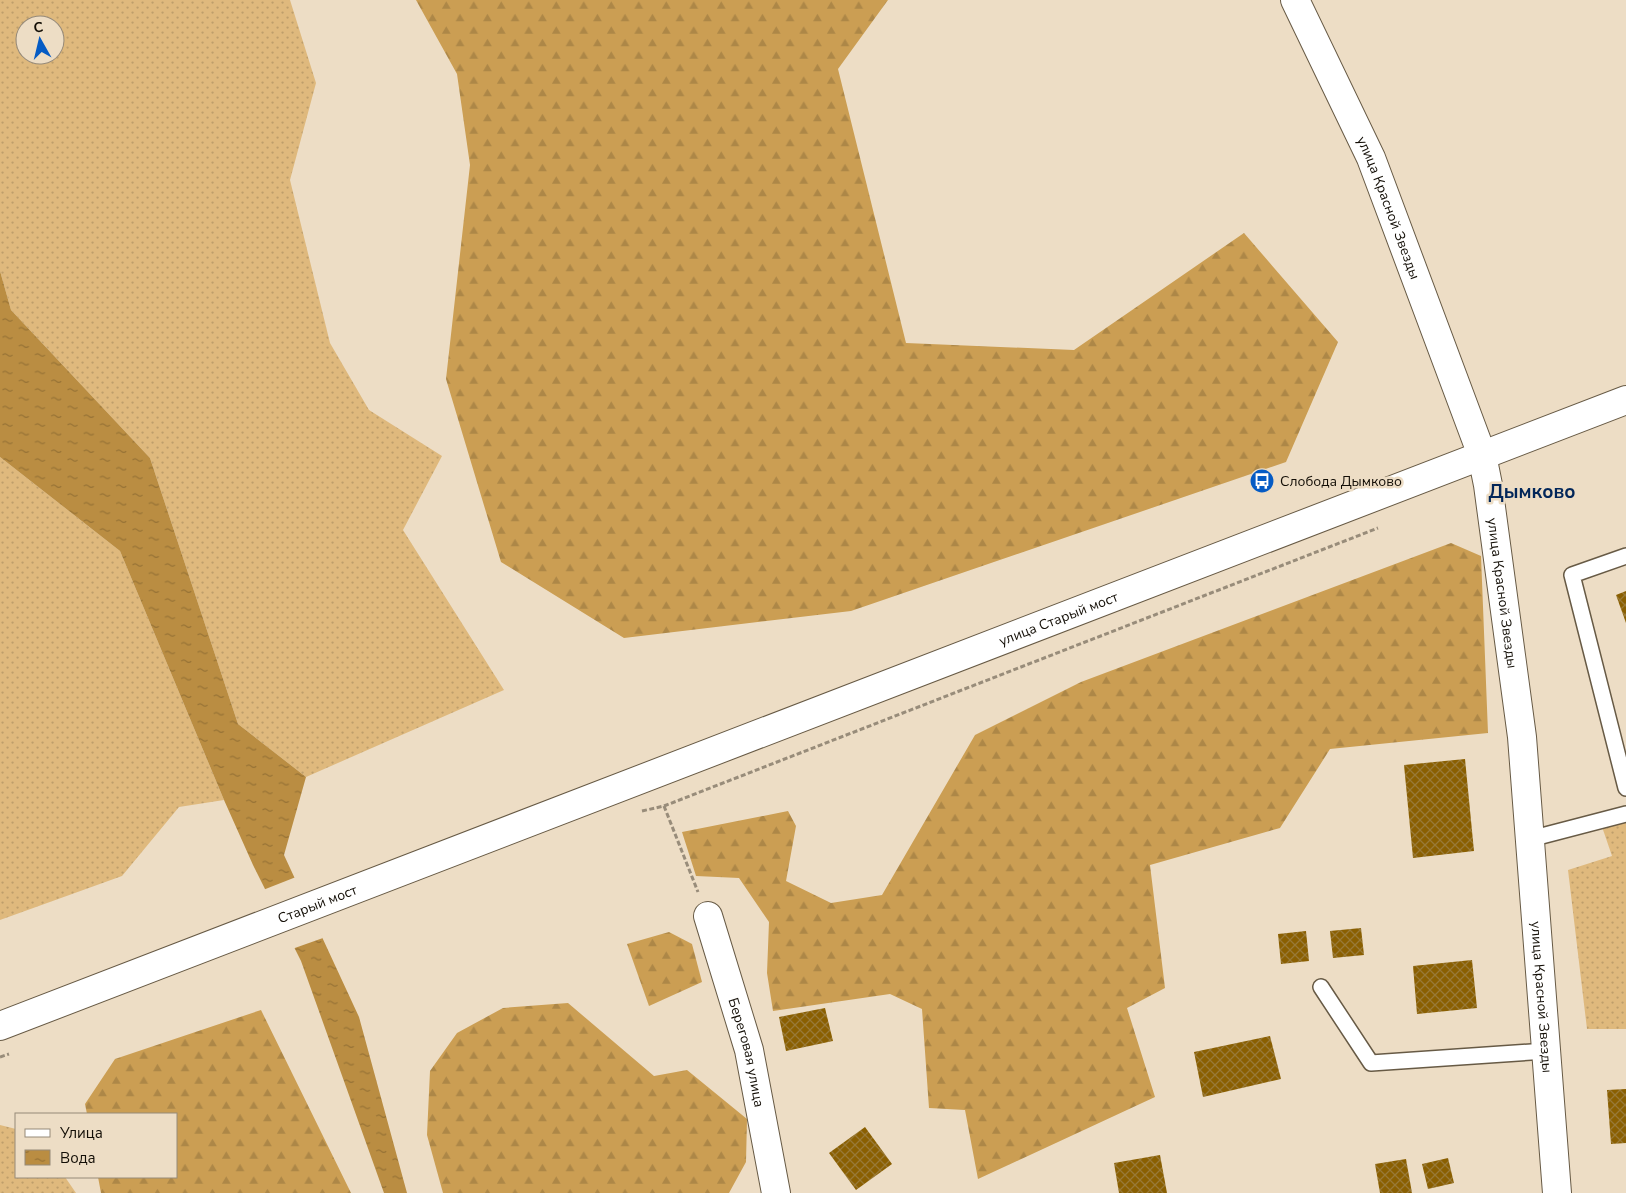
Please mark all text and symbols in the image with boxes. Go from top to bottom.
north arrow [15,15,65,65]
text: С [32,17,45,38]
street label: улица Красной Звезды [1352,133,1424,282]
bus stop icon: Слобода Дымково [1249,468,1275,494]
place label: Слобода Дымково [1280,472,1402,491]
district label: Дымково [1489,479,1575,505]
street label: улица Красной Звезды [1483,517,1522,670]
street label: улица Старый мост [996,587,1122,651]
street label: Старый мост [275,880,361,928]
street label: улица Красной Звезды [1526,921,1557,1073]
street label: Береговая улица [724,995,769,1109]
legend [15,1113,178,1178]
text: Улица [59,1123,103,1143]
text: Вода [60,1148,96,1168]

